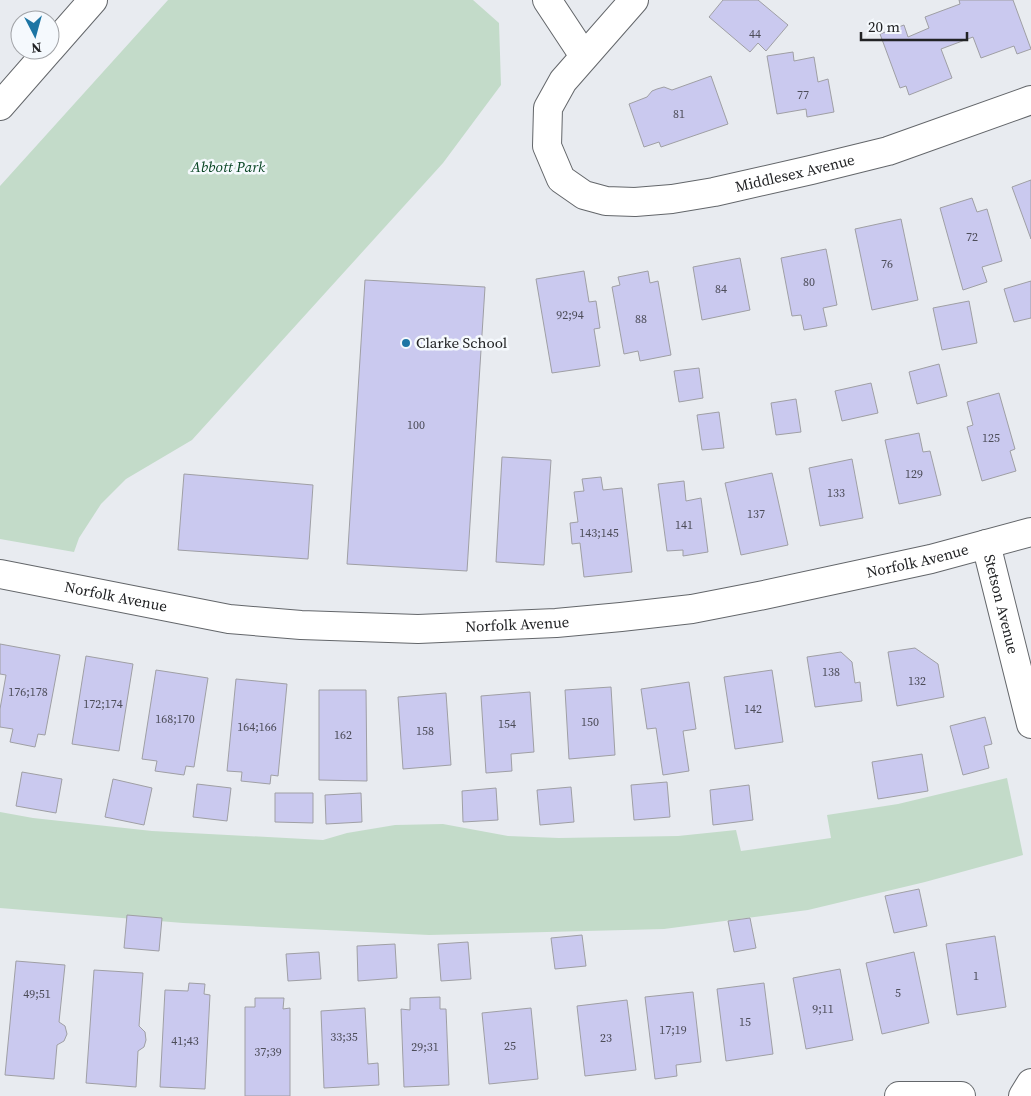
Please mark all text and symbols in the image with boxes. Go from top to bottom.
north arrow [10,10,60,60]
scale bar [861,10,967,42]
text: 20 m [868,16,900,37]
house number: 44 [749,26,761,42]
text: N [30,37,42,58]
house number: 77 [797,87,809,103]
house number: 81 [673,106,685,122]
street label: Middlesex Avenue [733,149,857,197]
park label: Abbott Park [190,156,266,177]
house number: 72 [966,229,978,245]
house number: 76 [881,256,893,272]
house number: 80 [803,274,815,290]
house number: 84 [715,281,727,297]
house number: 92;94 [556,307,584,323]
house number: 88 [635,311,647,327]
place label: Clarke School [416,332,508,353]
marker: Clarke School [400,337,412,349]
house number: 100 [407,417,425,433]
house number: 125 [982,430,1000,446]
house number: 129 [905,466,923,482]
house number: 133 [827,485,845,501]
house number: 137 [747,506,765,522]
house number: 141 [675,517,693,533]
house number: 143;145 [579,525,619,541]
street label: Norfolk Avenue [864,538,971,583]
street label: Stetson Avenue [979,552,1024,656]
street label: Norfolk Avenue [63,576,169,617]
street label: Norfolk Avenue [465,611,570,637]
house number: 138 [822,664,840,680]
house number: 132 [908,673,926,689]
house number: 176;178 [8,684,48,700]
house number: 172;174 [83,696,123,712]
house number: 142 [744,701,762,717]
house number: 168;170 [155,711,195,727]
house number: 150 [581,714,599,730]
house number: 154 [498,716,516,732]
house number: 164;166 [237,719,277,735]
house number: 158 [416,723,434,739]
house number: 162 [334,727,352,743]
house number: 1 [973,968,979,984]
house number: 5 [895,985,901,1001]
house number: 49;51 [23,986,51,1002]
house number: 9;11 [812,1001,834,1017]
house number: 15 [739,1014,751,1030]
house number: 17;19 [659,1022,687,1038]
house number: 33;35 [330,1029,358,1045]
house number: 23 [600,1030,612,1046]
house number: 41;43 [171,1033,199,1049]
house number: 25 [504,1038,516,1054]
house number: 29;31 [411,1039,439,1055]
house number: 37;39 [254,1044,282,1060]

